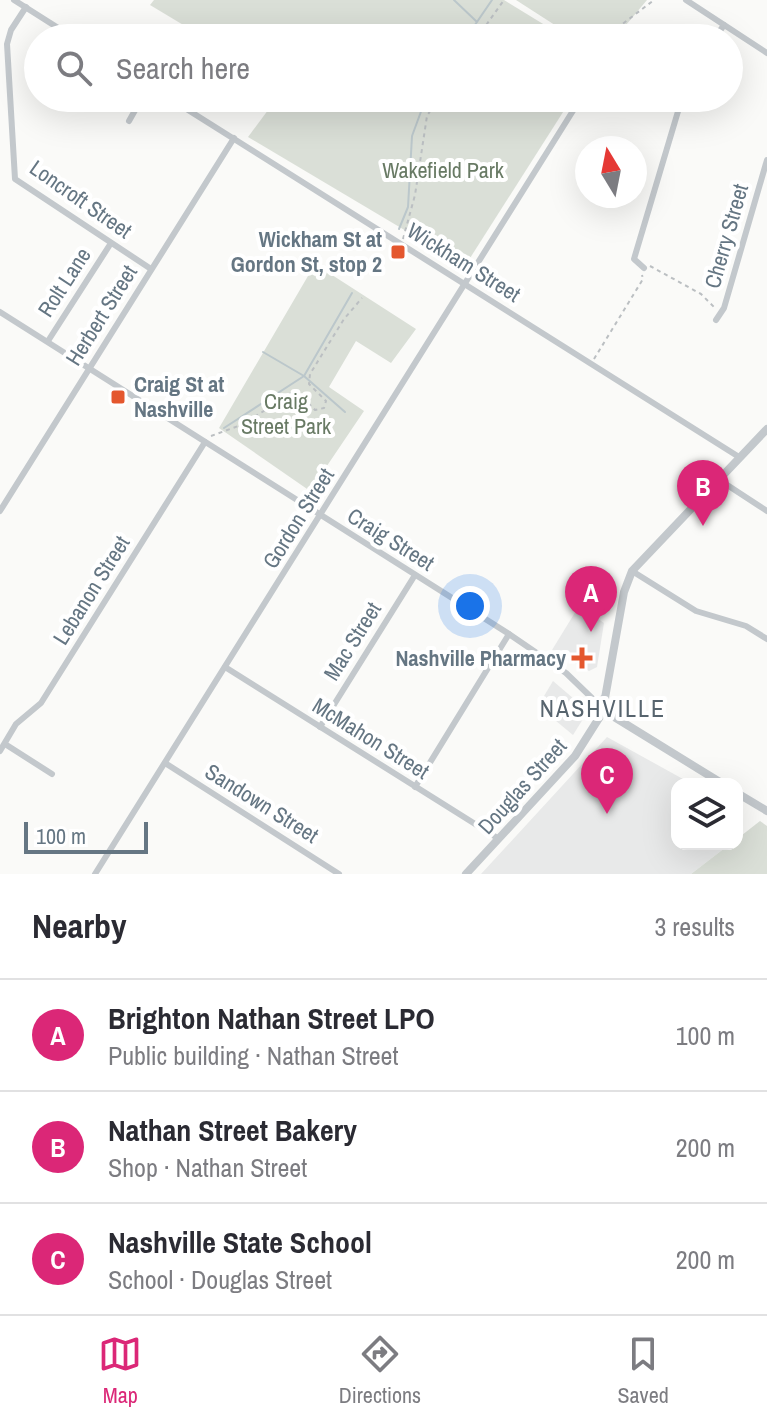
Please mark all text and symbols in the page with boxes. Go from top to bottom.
search box [24,24,743,112]
icon: search [52,46,96,90]
text: Search here [116,48,250,88]
north arrow [575,136,647,208]
street label: Loncroft Street [24,153,138,245]
park label: Wakefield Park [382,155,505,185]
street label: Cherry Street [697,180,755,292]
street label: Wickham Street [402,215,526,309]
place label: Wickham St at Gordon St, stop 2 [231,224,382,279]
street label: Rolt Lane [30,241,98,323]
marker: Wickham St at Gordon St, stop 2 [389,243,407,261]
street label: Herbert Street [58,259,144,371]
place label: Craig St at Nashville [134,369,224,424]
park label: Craig Street Park [241,386,332,441]
marker: Craig St at Nashville [109,388,127,406]
pin: B [677,460,729,526]
street label: Gordon Street [255,462,341,574]
street label: Craig Street [342,501,440,577]
street label: Lebanon Street [46,530,136,650]
pin: A [565,566,617,632]
your location [450,586,490,626]
street label: Mac Street [316,596,388,686]
place label: Nashville Pharmacy [396,643,566,673]
marker: Nashville Pharmacy [573,649,591,667]
street label: McMahon Street [307,690,435,786]
district label: NASHVILLE [540,692,666,724]
street label: Douglas Street [471,732,573,840]
pin: C [581,748,633,814]
street label: Sandown Street [200,756,324,850]
map controls [671,778,743,850]
button: layers [671,778,743,850]
scale bar [24,818,148,854]
text: 100 m [36,821,86,851]
text: Nearby [32,903,127,949]
text: 3 results [654,909,735,944]
text: Brighton Nathan Street LPO [108,998,435,1038]
text: A [50,1018,66,1053]
text: 100 m [676,1018,735,1053]
text: Public building · Nathan Street [108,1038,398,1073]
text: Nathan Street Bakery [108,1110,357,1150]
text: B [50,1130,66,1165]
text: 200 m [676,1130,735,1165]
text: Shop · Nathan Street [108,1150,307,1185]
text: Nashville State School [108,1222,372,1262]
text: C [50,1242,66,1277]
text: 200 m [676,1242,735,1277]
text: School · Douglas Street [108,1262,332,1297]
tab: Map [98,1332,142,1410]
tab: Directions [339,1332,421,1410]
tab: Saved [618,1332,669,1410]

